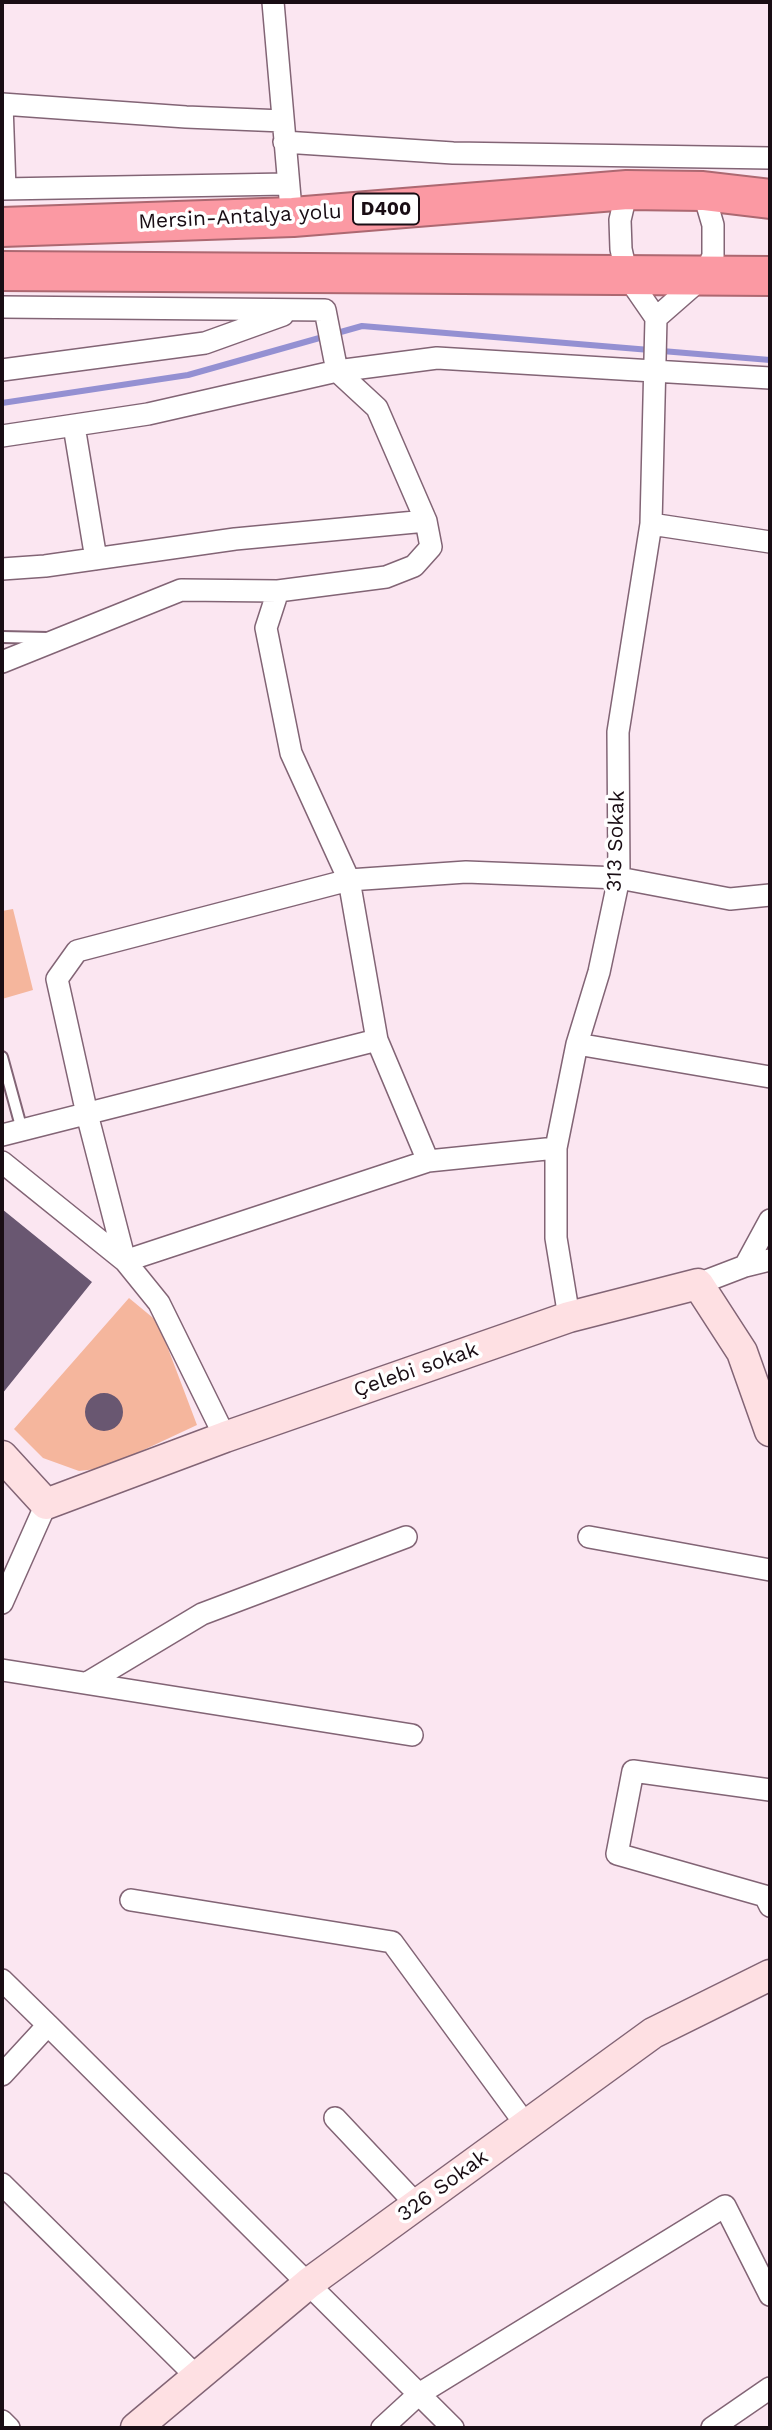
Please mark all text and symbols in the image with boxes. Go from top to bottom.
road number: D400 [353,194,419,224]
street label: Mersin-Antalya yolu [138,199,342,235]
street label: 313 Sokak [602,790,630,892]
street label: Çelebi sokak [350,1337,482,1403]
street label: 326 Sokak [393,2145,493,2227]

